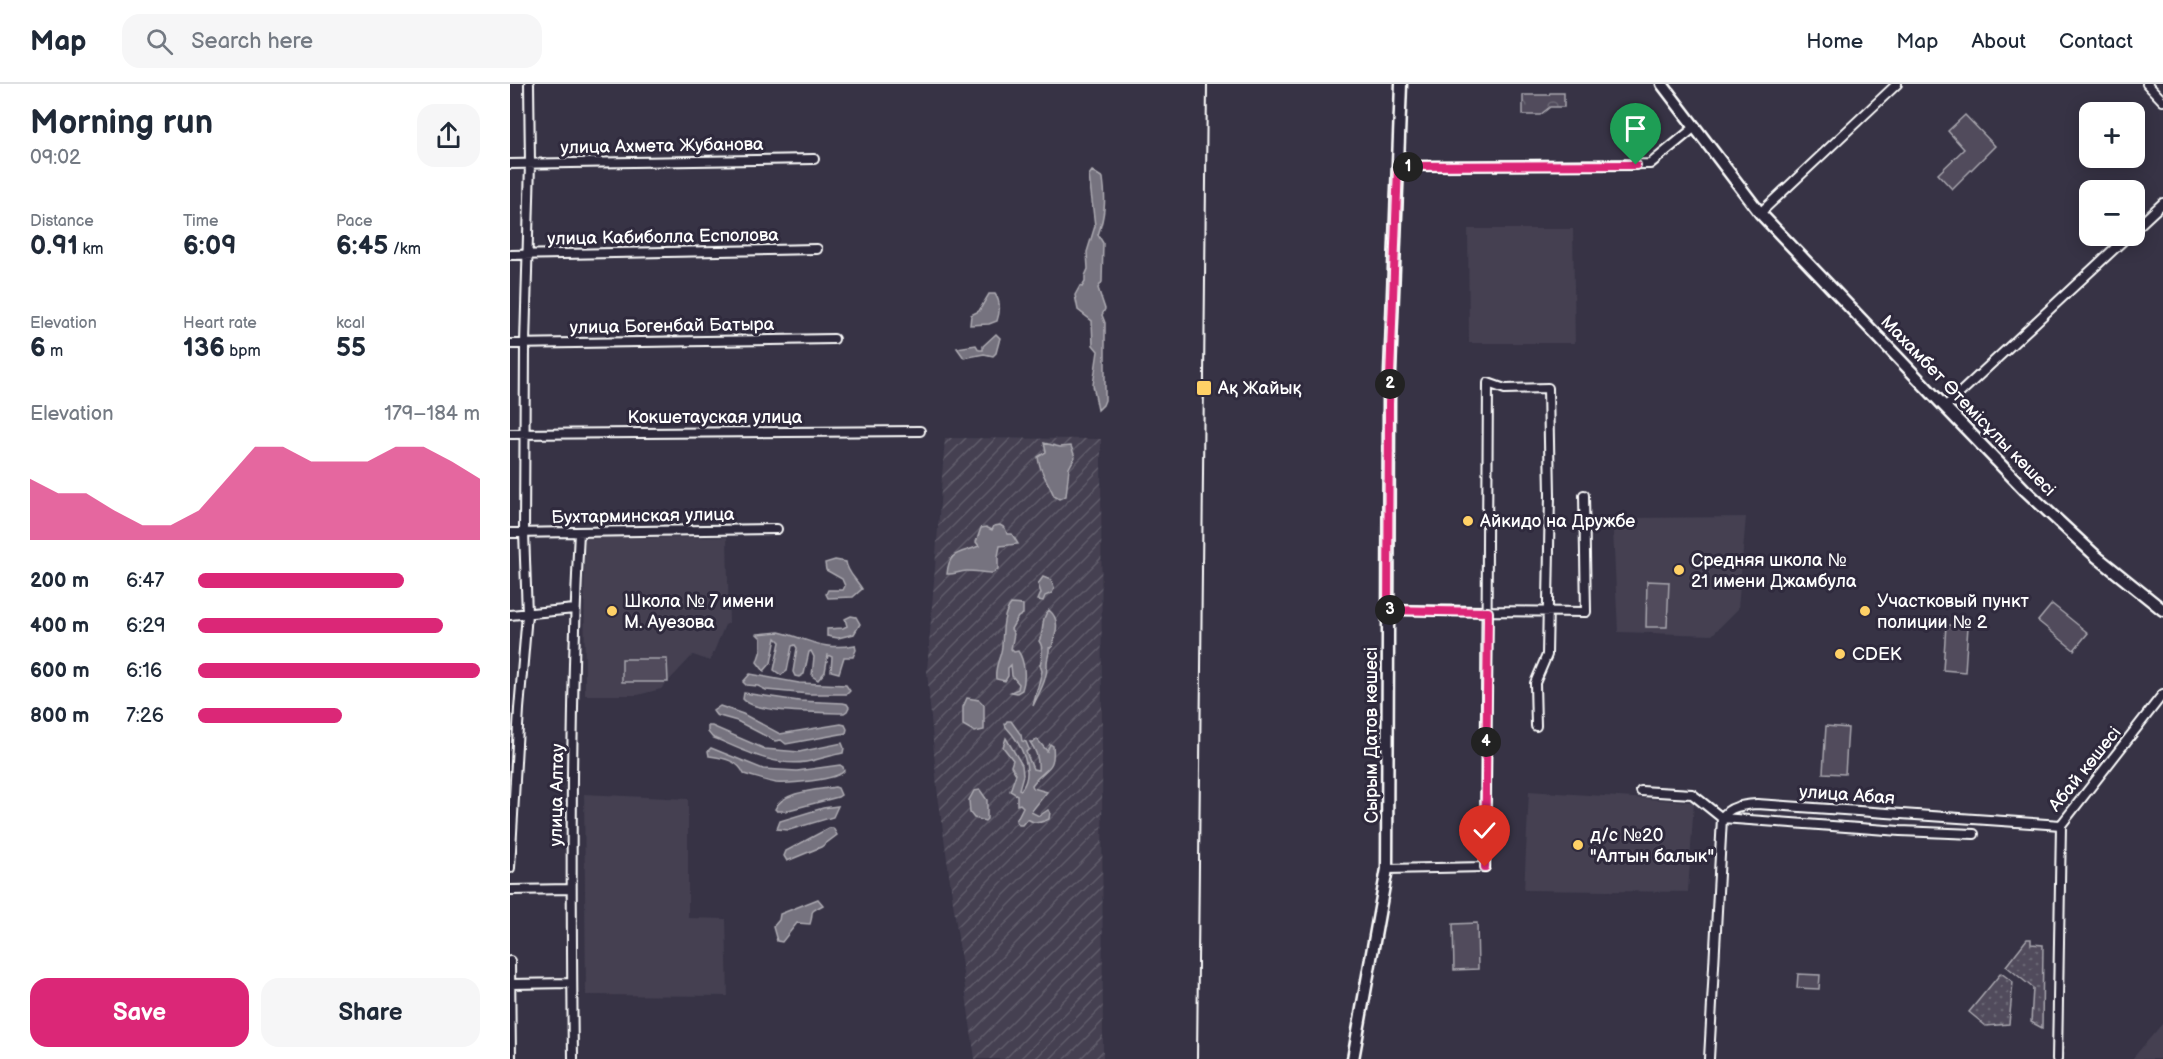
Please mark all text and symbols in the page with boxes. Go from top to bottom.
search box [122,14,542,68]
text: Map [30,25,86,58]
icon: search [143,25,176,58]
text: Search here [191,28,313,55]
text: Home [1806,29,1863,54]
text: Map [1896,29,1938,54]
text: About [1971,29,2026,54]
text: Contact [2059,29,2133,54]
map controls [2079,102,2145,246]
button: + [2079,102,2145,168]
text: Morning run [30,103,213,143]
pin [1610,103,1661,165]
button: share [417,104,480,167]
icon: arrive [1619,112,1652,145]
street label: улица Ахмета Жубанова [560,134,764,158]
text: 09:02 [30,146,81,170]
pin: 1 [1393,152,1423,182]
text: 1 [1405,157,1411,176]
button: − [2079,180,2145,246]
text: Distance [30,212,94,231]
text: Time [183,212,218,231]
text: Pace [336,212,372,231]
street label: улица Кабиболла Есполова [547,224,779,250]
text: 0.91 [30,231,78,262]
text: 6:09 [183,231,236,262]
text: 6:45 [336,231,388,262]
text: km [78,240,104,259]
text: /km [388,240,421,259]
street label: Махамбет Өтемісұлы көшесі [1876,311,2060,501]
text: Elevation [30,314,97,333]
text: Heart rate [183,314,257,333]
text: kcal [336,314,365,333]
street label: улица Богенбай Батыра [570,314,775,338]
text: 6 [30,333,46,364]
text: 136 [183,333,225,364]
text: 55 [336,333,366,364]
text: m [46,342,63,361]
text: bpm [225,342,261,361]
pin: 2 [1375,369,1405,399]
text: 2 [1385,374,1395,393]
place label: Ақ Жайық [1217,378,1301,399]
marker: Ақ Жайық [1195,379,1213,397]
text: Elevation [30,402,113,426]
text: 179–184 m [384,402,480,426]
street label: Кокшетауская улица [628,407,803,428]
street label: Бухтарминская улица [551,504,735,528]
place label: Айкидо на Дружбе [1479,511,1635,532]
marker: Айкидо на Дружбе [1461,514,1475,528]
place label: Средняя школа № 21 имени Джамбула [1691,550,1857,592]
marker: Средняя школа № 21 имени Джамбула [1672,563,1686,577]
text: 200 m [30,569,89,593]
text: 6:47 [126,569,164,593]
place label: Школа № 7 имени М. Ауезова [624,591,774,633]
place label: Участковый пункт полиции № 2 [1877,591,2030,633]
pin: 3 [1375,595,1405,625]
text: 3 [1385,600,1395,619]
marker: Школа № 7 имени М. Ауезова [605,604,619,618]
marker: Участковый пункт полиции № 2 [1858,604,1872,618]
text: 400 m [30,614,89,638]
text: 6:29 [126,614,166,638]
place label: CDEK [1852,644,1902,665]
street label: Сырым Датов көшесі [1361,647,1382,823]
marker: CDEK [1833,647,1847,661]
text: 600 m [30,659,90,683]
text: 6:16 [126,659,162,683]
text: 800 m [30,704,89,728]
text: 7:26 [126,704,164,728]
street label: Абай көшесі [2044,722,2126,816]
pin: 4 [1471,727,1501,757]
text: 4 [1481,732,1491,751]
street label: улица Алтау [546,743,568,847]
street label: улица Абая [1798,781,1896,809]
pin [1459,805,1510,867]
icon: check [1468,814,1501,847]
place label: д/с №20 "Алтын балык" [1590,825,1714,867]
marker: д/с №20 "Алтын балык" [1571,838,1585,852]
button: Save [30,978,249,1047]
button: Share [261,978,480,1047]

